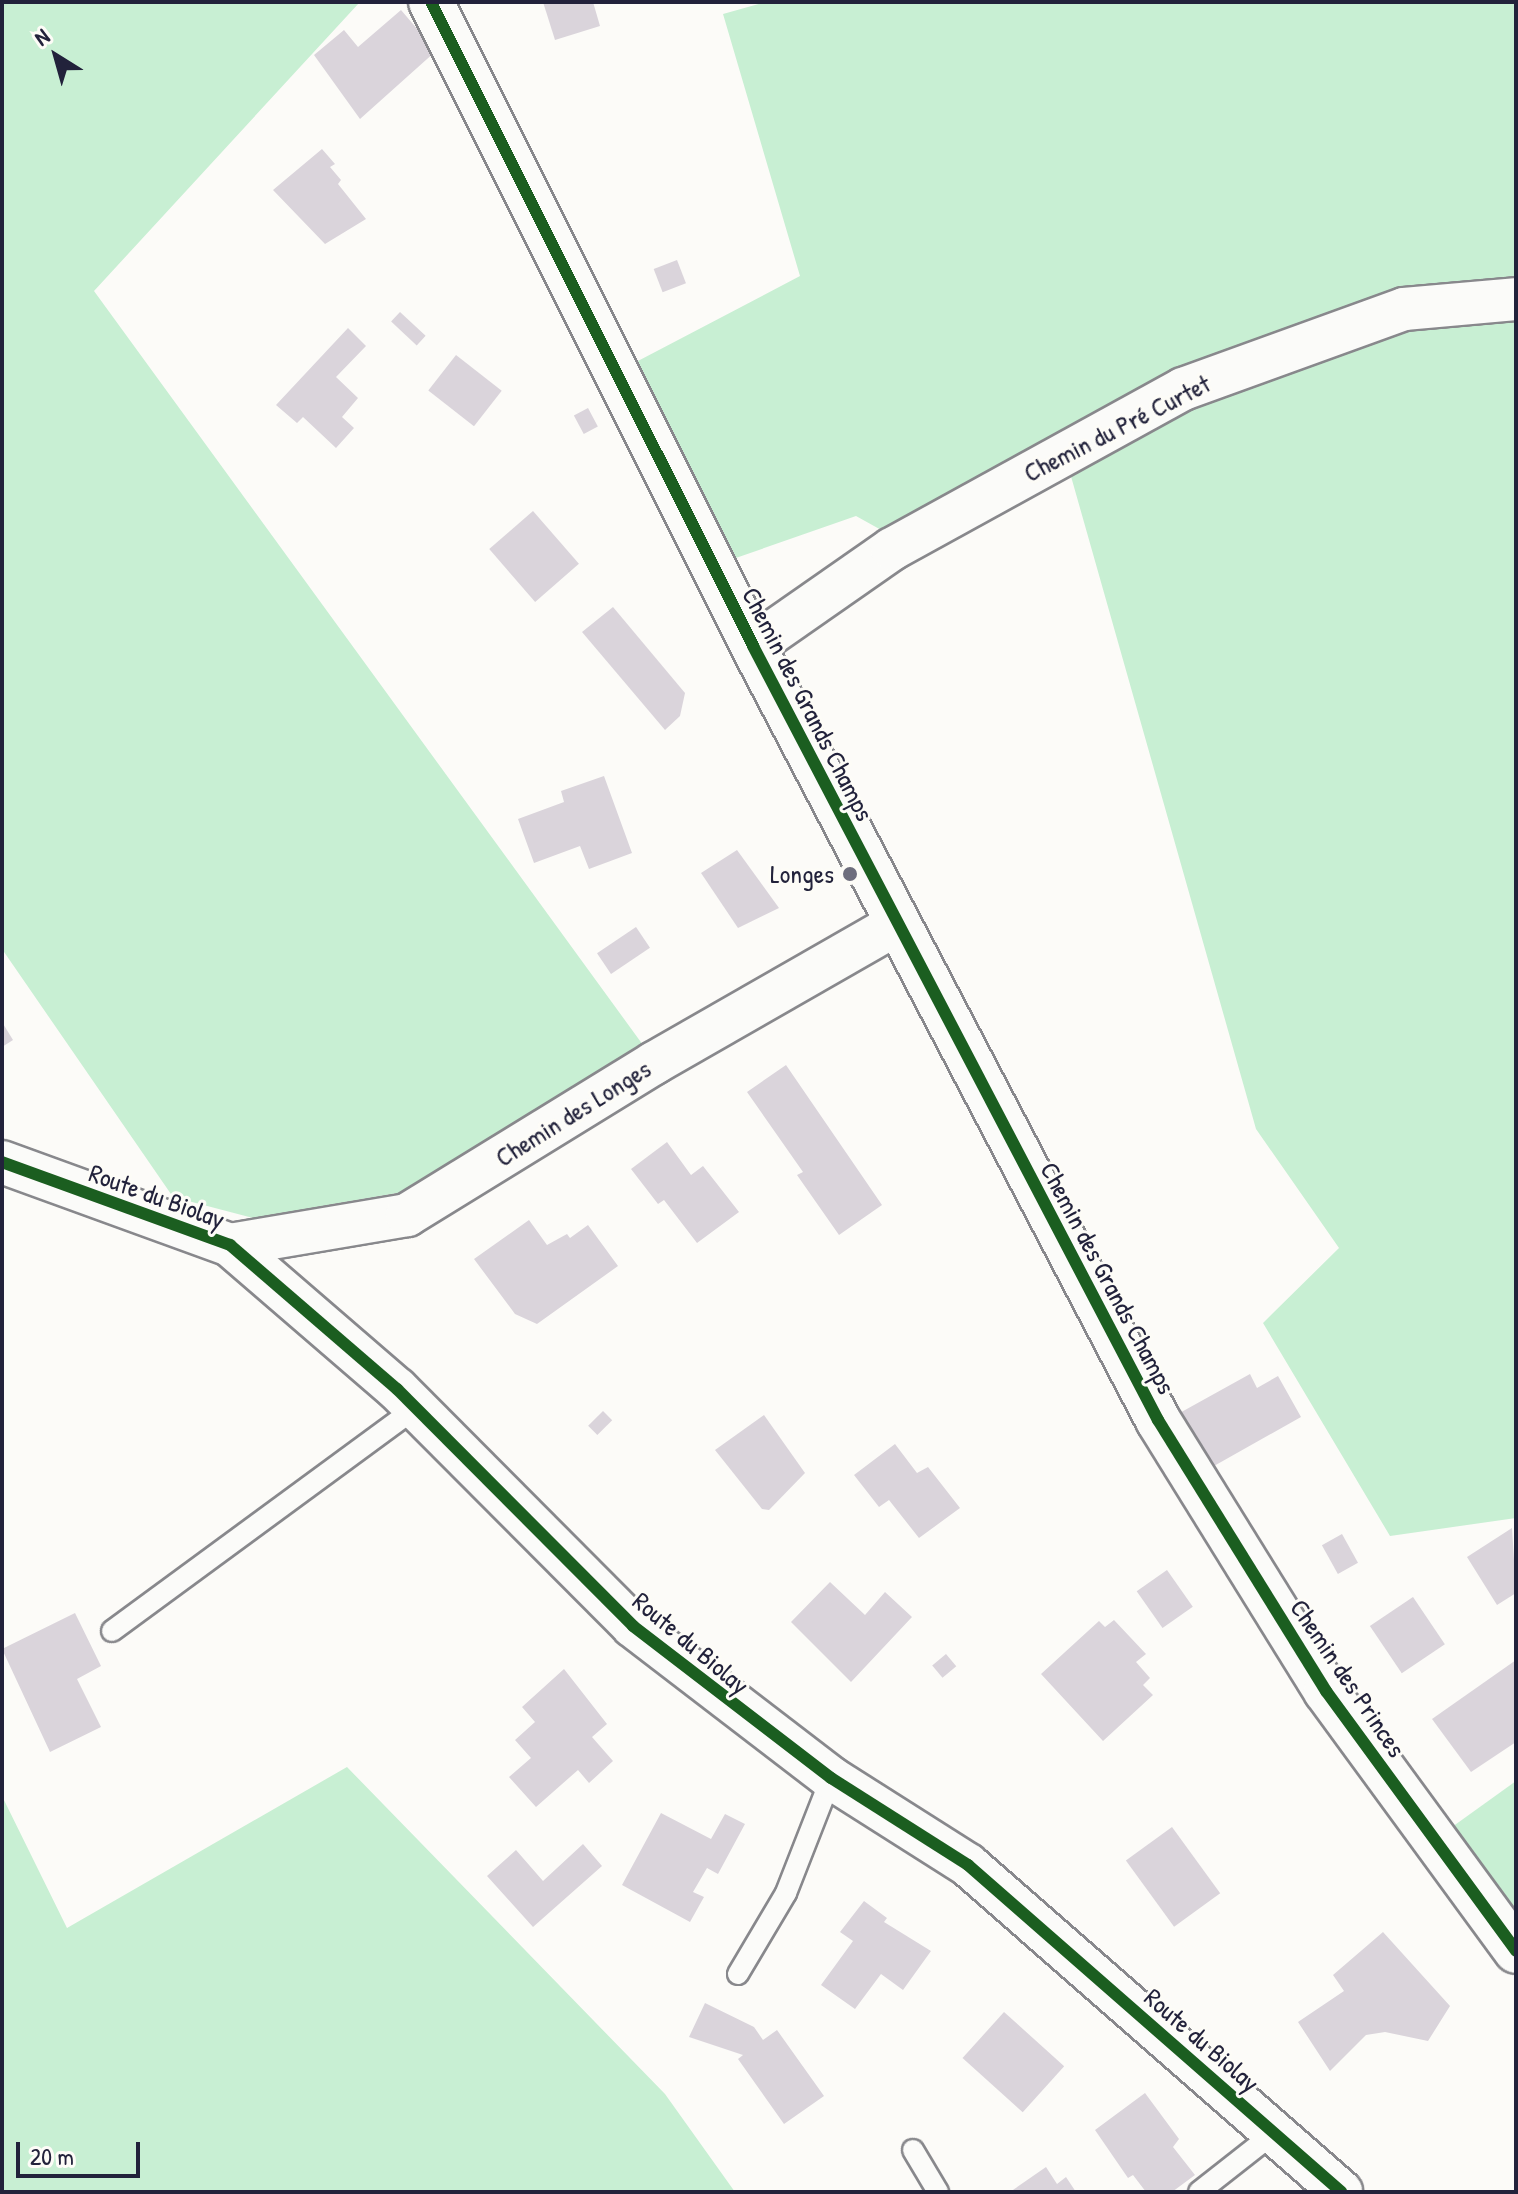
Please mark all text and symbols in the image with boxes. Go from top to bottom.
north arrow [16,16,96,96]
text: N [28,21,55,52]
street label: Chemin du Pré Curtet [1019,368,1215,488]
street label: Chemin des Grands Champs [736,582,880,826]
place label: Longes [770,858,834,890]
marker: Longes [841,865,859,883]
street label: Chemin des Longes [490,1053,656,1173]
street label: Route du Biolay [85,1157,229,1235]
street label: Chemin des Grands Champs [1034,1157,1182,1399]
street label: Route du Biolay [627,1585,755,1701]
street label: Chemin des Princes [1284,1593,1412,1763]
street label: Route du Biolay [1138,1982,1266,2098]
scale bar [20,2126,144,2176]
text: 20 m [30,2140,74,2172]

